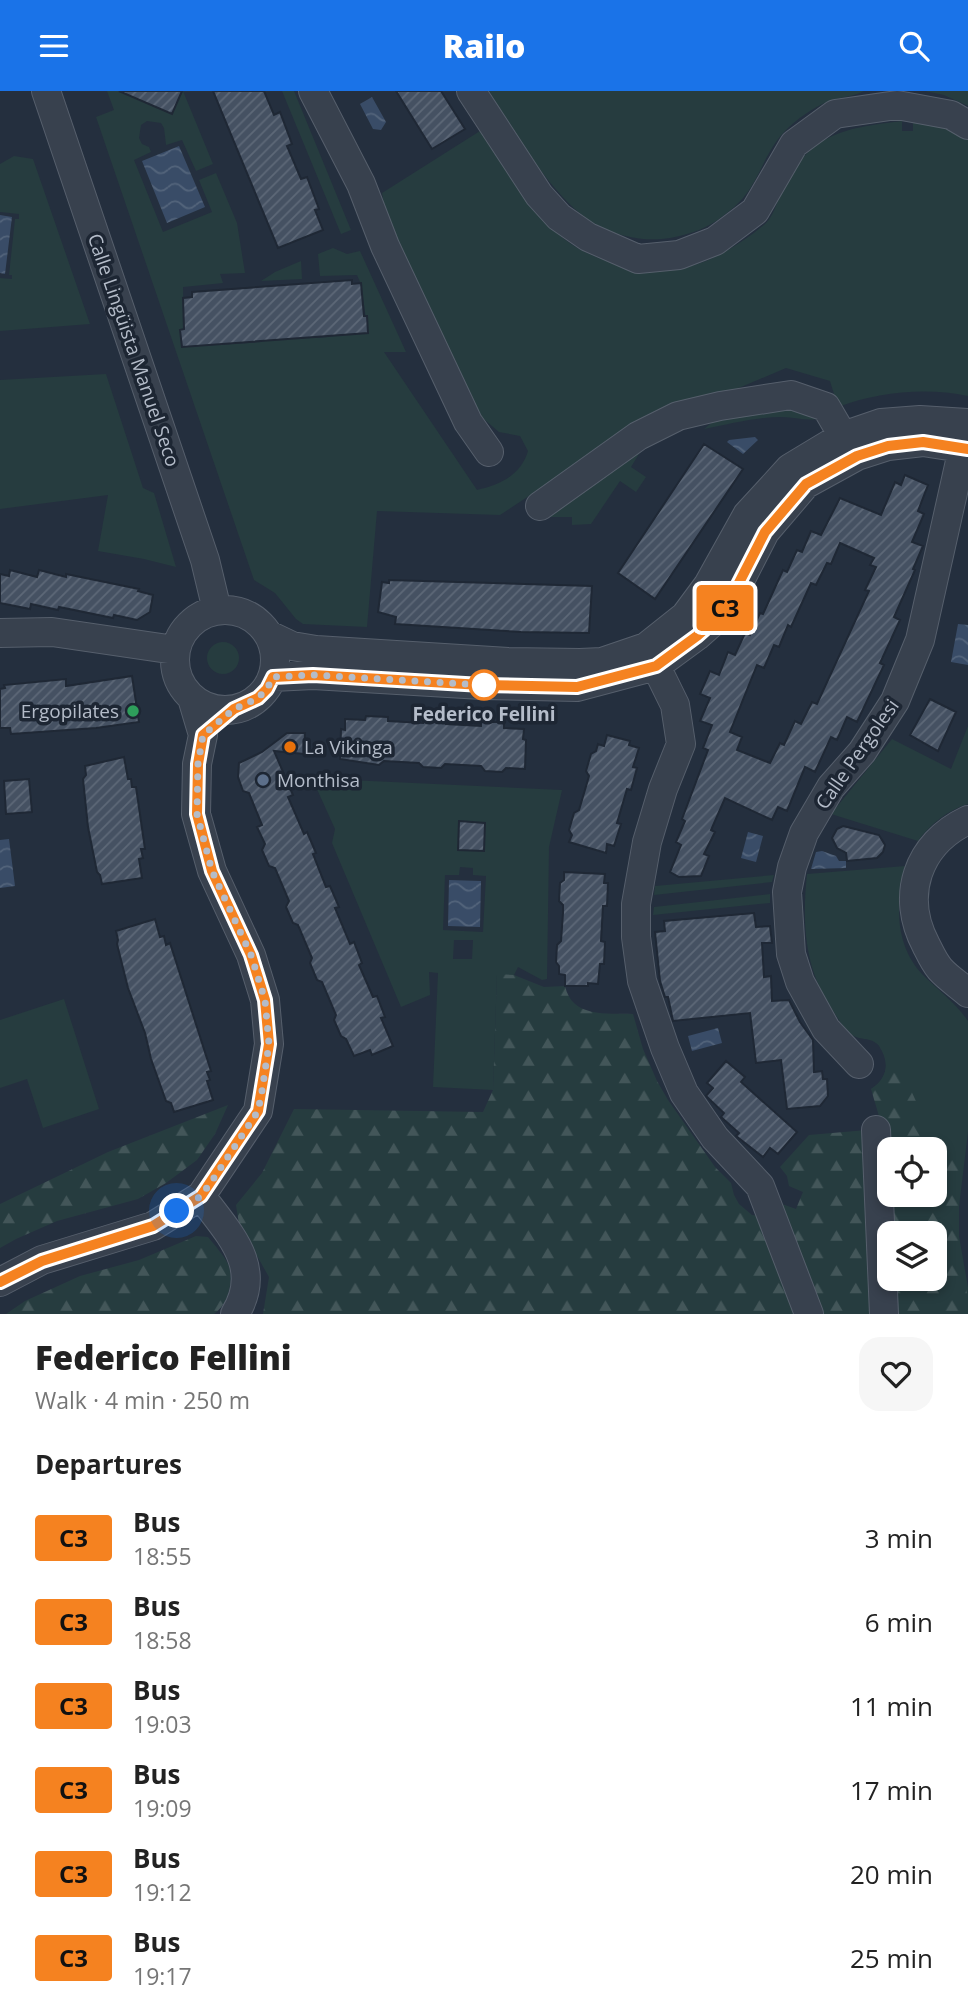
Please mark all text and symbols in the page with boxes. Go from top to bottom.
text: Railo [443,24,525,67]
icon: menu [35,27,73,65]
icon: search [895,27,933,65]
street label: Calle Lingüista Manuel Seco [82,230,186,470]
line badge: C3 [694,585,756,631]
text: C3 [710,591,740,624]
marker: Federico Fellini [469,670,499,700]
street label: Calle Pergolesi [809,694,905,814]
place label: Ergopilates [21,698,119,724]
place label: Federico Fellini [412,701,556,727]
marker: Ergopilates [125,703,141,719]
place label: La Vikinga [304,734,393,760]
marker: La Vikinga [282,739,298,755]
place label: Monthisa [277,767,360,793]
marker: Monthisa [255,772,271,788]
map controls [877,1137,947,1291]
button: locate [877,1137,947,1207]
your location [159,1193,194,1228]
button: layers [877,1221,947,1291]
text: Federico Fellini [35,1335,292,1380]
button: heart [859,1337,933,1411]
text: Walk · 4 min · 250 m [35,1384,250,1416]
text: Departures [35,1446,182,1482]
text: Bus [133,1504,180,1540]
text: 3 min [865,1520,933,1556]
text: C3 [59,1521,88,1554]
text: 18:55 [133,1540,192,1572]
text: Bus [133,1588,180,1624]
text: 6 min [865,1604,933,1640]
text: C3 [59,1605,88,1638]
text: 18:58 [133,1624,192,1656]
text: Bus [133,1672,180,1708]
text: 11 min [850,1688,933,1724]
text: C3 [59,1689,88,1722]
text: 19:03 [133,1708,192,1740]
text: Bus [133,1756,180,1792]
text: 17 min [850,1772,933,1808]
text: C3 [59,1773,88,1806]
text: 19:09 [133,1792,192,1824]
text: Bus [133,1840,180,1876]
text: 20 min [850,1856,933,1892]
text: C3 [59,1857,88,1890]
text: 19:12 [133,1876,192,1908]
text: Bus [133,1924,180,1960]
text: 25 min [850,1940,933,1976]
text: C3 [59,1941,88,1974]
text: 19:17 [133,1960,192,1992]

